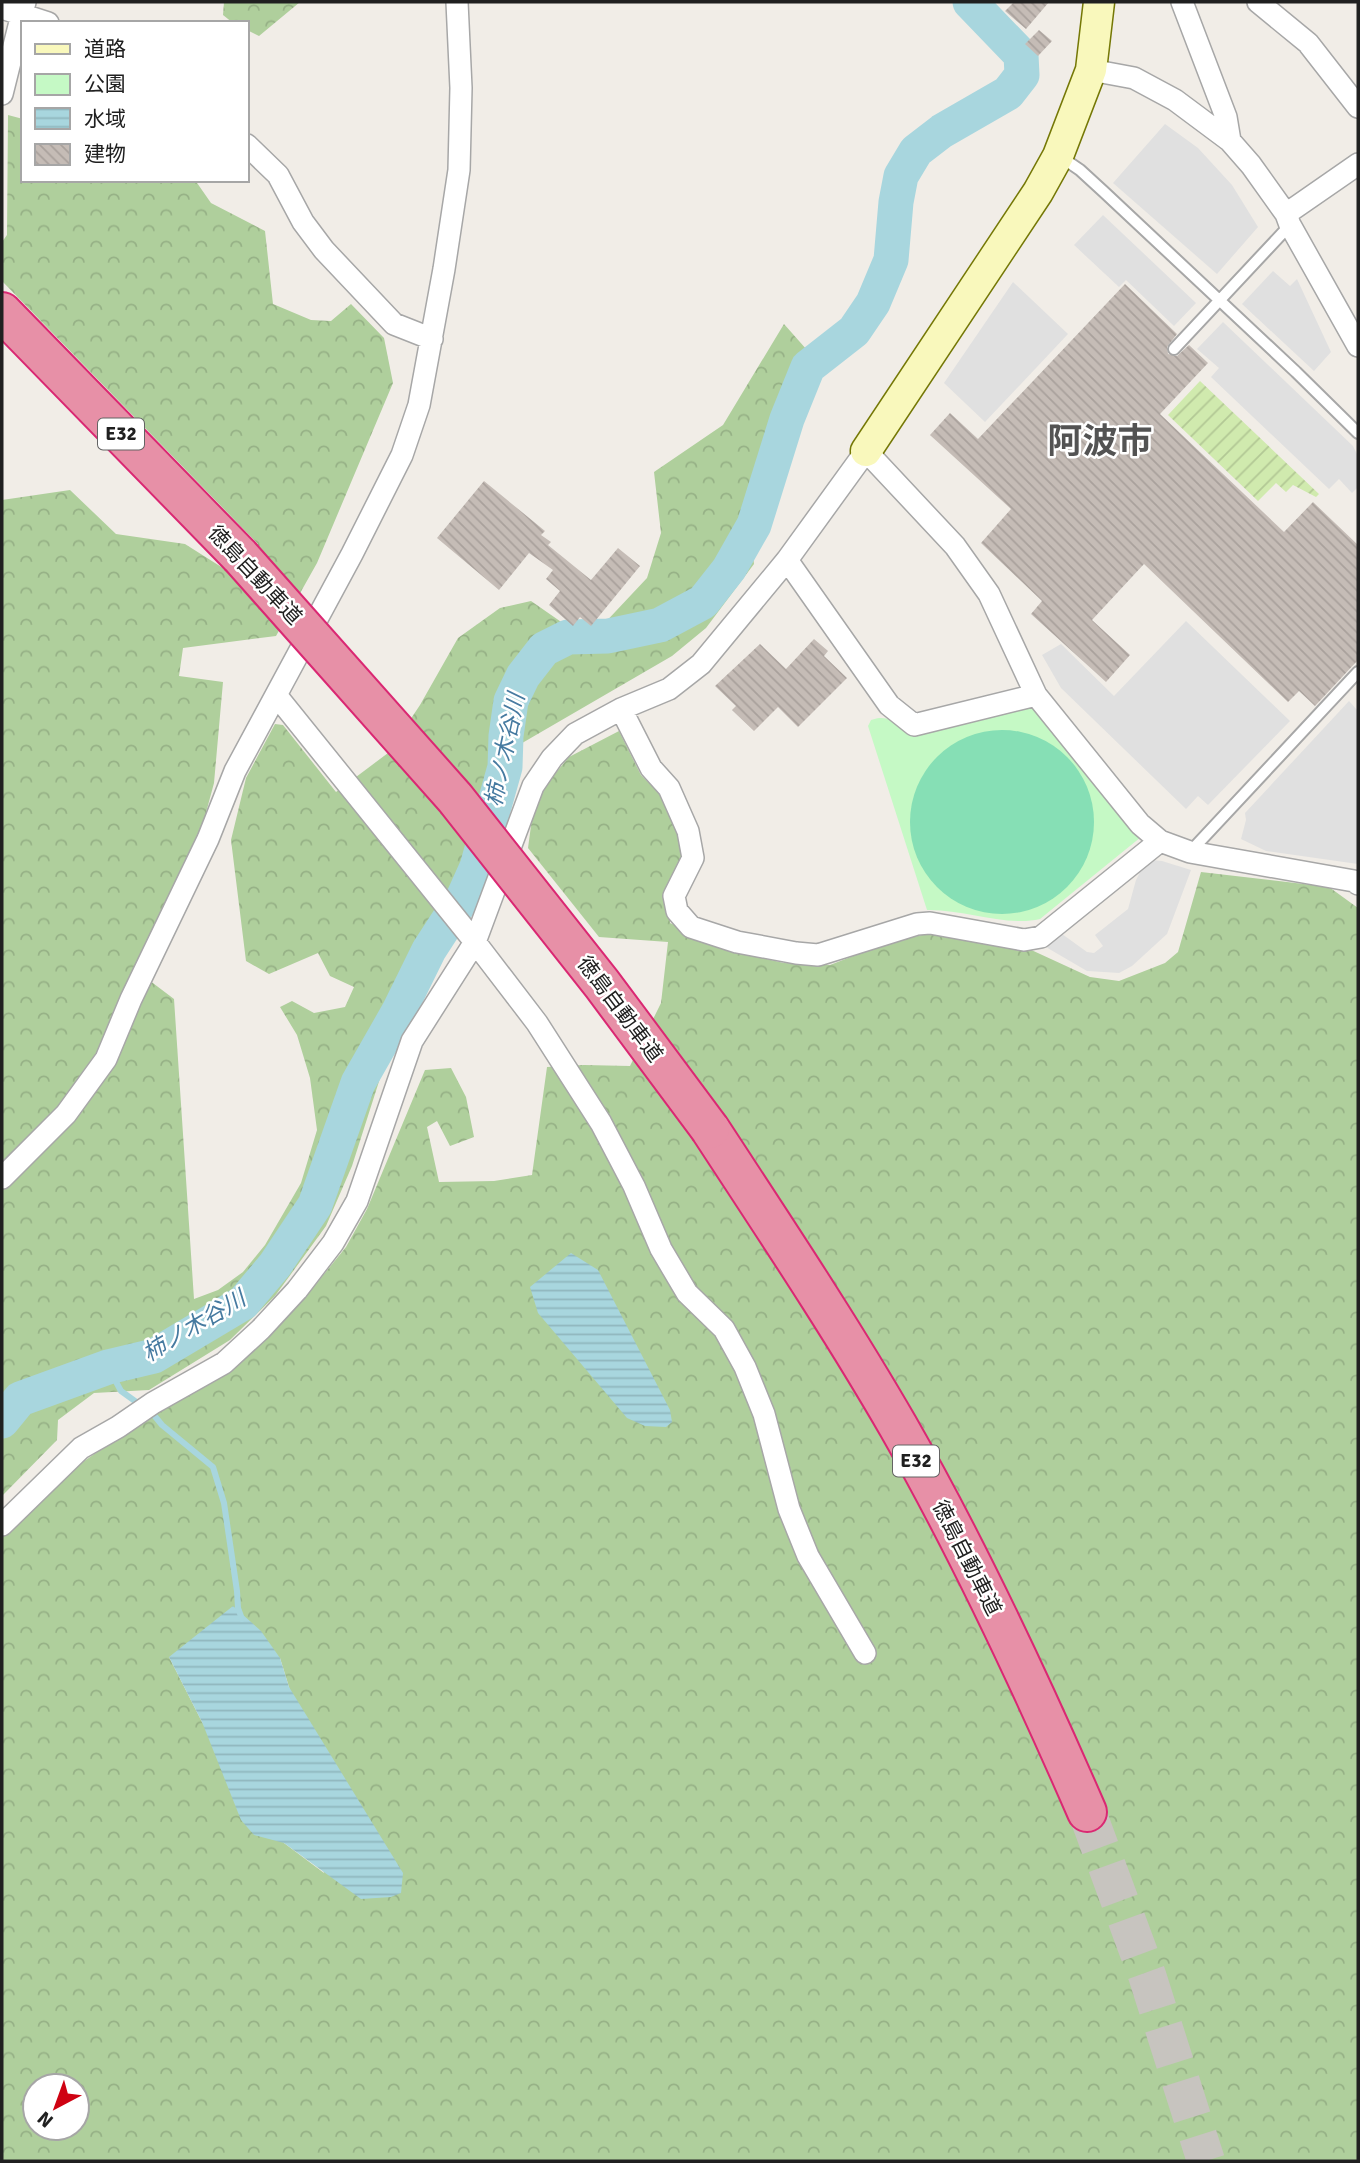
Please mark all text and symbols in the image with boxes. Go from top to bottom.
legend [21,21,248,182]
text: 道路 [84,36,126,62]
text: 公園 [84,71,126,97]
text: 水域 [84,106,126,132]
text: 建物 [84,141,126,167]
road number: E32 [98,418,144,449]
district label: 阿波市 [1047,420,1153,463]
street label: 徳島自動車道 [203,520,307,630]
water label: 柿ノ木谷川 [479,688,532,809]
street label: 徳島自動車道 [572,951,668,1067]
water label: 柿ノ木谷川 [137,1282,253,1368]
road number: E32 [893,1446,939,1476]
street label: 徳島自動車道 [927,1496,1007,1620]
north arrow [21,2072,91,2142]
text: N [33,2106,58,2132]

